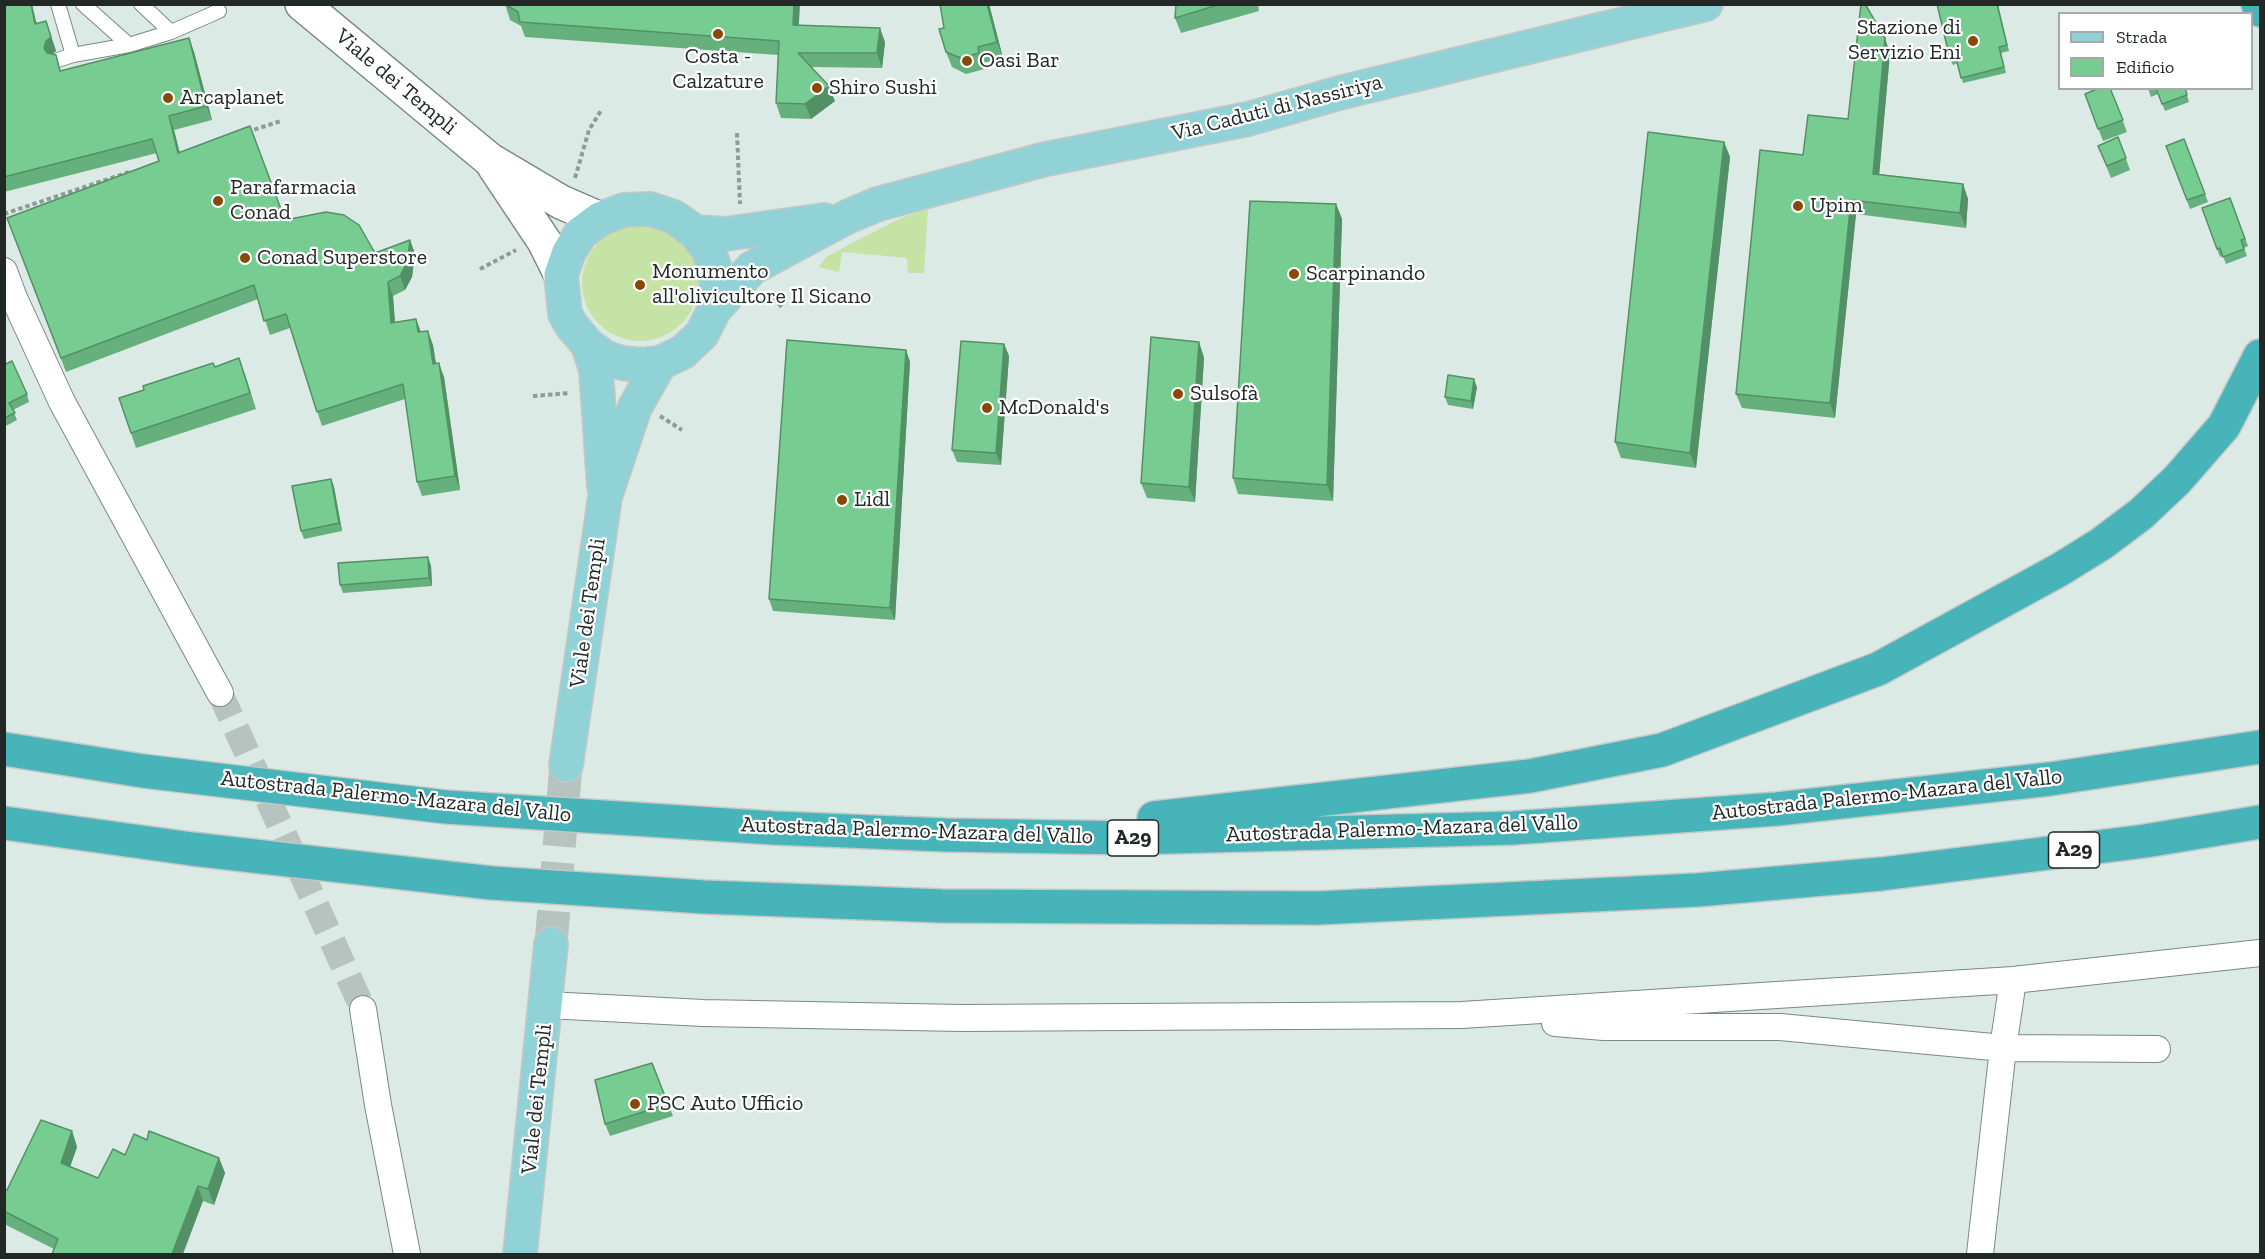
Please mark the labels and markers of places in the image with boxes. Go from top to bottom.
place label: Stazione di Servizio Eni [1848,15,1961,66]
marker: Costa - Calzature [711,27,725,41]
marker: Stazione di Servizio Eni [1966,34,1980,48]
place label: Costa - Calzature [672,44,764,96]
place label: Oasi Bar [979,48,1059,74]
marker: Oasi Bar [960,54,974,68]
place label: Shiro Sushi [829,75,937,101]
marker: Shiro Sushi [810,81,824,95]
place label: Arcaplanet [180,85,284,111]
marker: Arcaplanet [161,91,175,105]
place label: Parafarmacia Conad [230,175,356,226]
place label: Upim [1810,193,1863,219]
marker: Parafarmacia Conad [211,194,225,208]
marker: Upim [1791,199,1805,213]
place label: Conad Superstore [257,245,427,271]
marker: Conad Superstore [238,251,252,265]
place label: Monumento all'olivicultore Il Sicano [652,259,871,310]
place label: Scarpinando [1306,261,1425,287]
marker: Scarpinando [1287,267,1301,281]
marker: Monumento all'olivicultore Il Sicano [633,278,647,292]
place label: Sulsofà [1190,381,1258,407]
marker: Sulsofà [1171,387,1185,401]
place label: McDonald's [999,395,1109,421]
marker: McDonald's [980,401,994,415]
place label: Lidl [854,487,890,513]
marker: Lidl [835,493,849,507]
place label: PSC Auto Ufficio [647,1091,803,1117]
marker: PSC Auto Ufficio [628,1097,642,1111]

